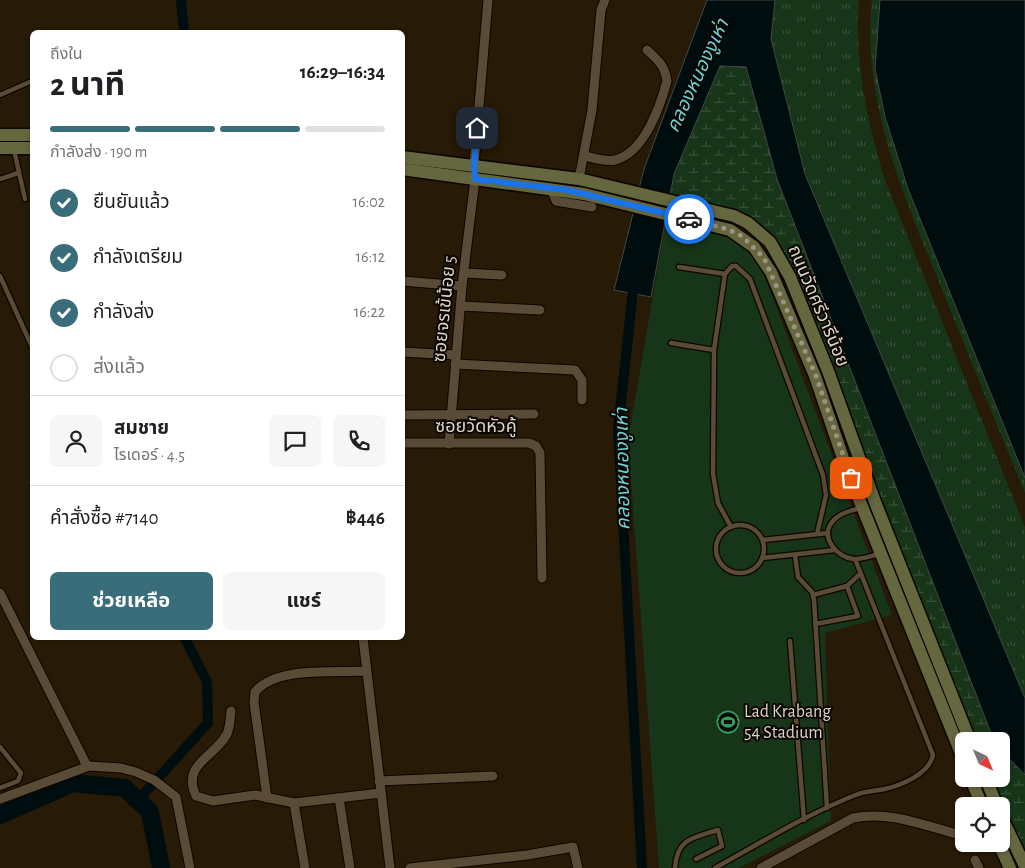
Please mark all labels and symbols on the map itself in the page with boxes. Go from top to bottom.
water label: คลองหนองงูเห่า [662,15,735,136]
pin [456,107,498,149]
courier [664,194,714,244]
street label: ถนนวัดศรีวารีน้อย [784,242,854,369]
street label: ซอยจรเข้น้อย 5 [428,255,460,363]
water label: คลองหนองงูเห่า [610,406,636,530]
street label: ซอยวัดหัวคู้ [435,416,517,438]
pin [830,457,872,499]
place label: Lad Krabang 54 Stadium [744,703,831,742]
sports icon: Lad Krabang 54 Stadium [716,710,740,734]
north arrow [955,732,1010,788]

